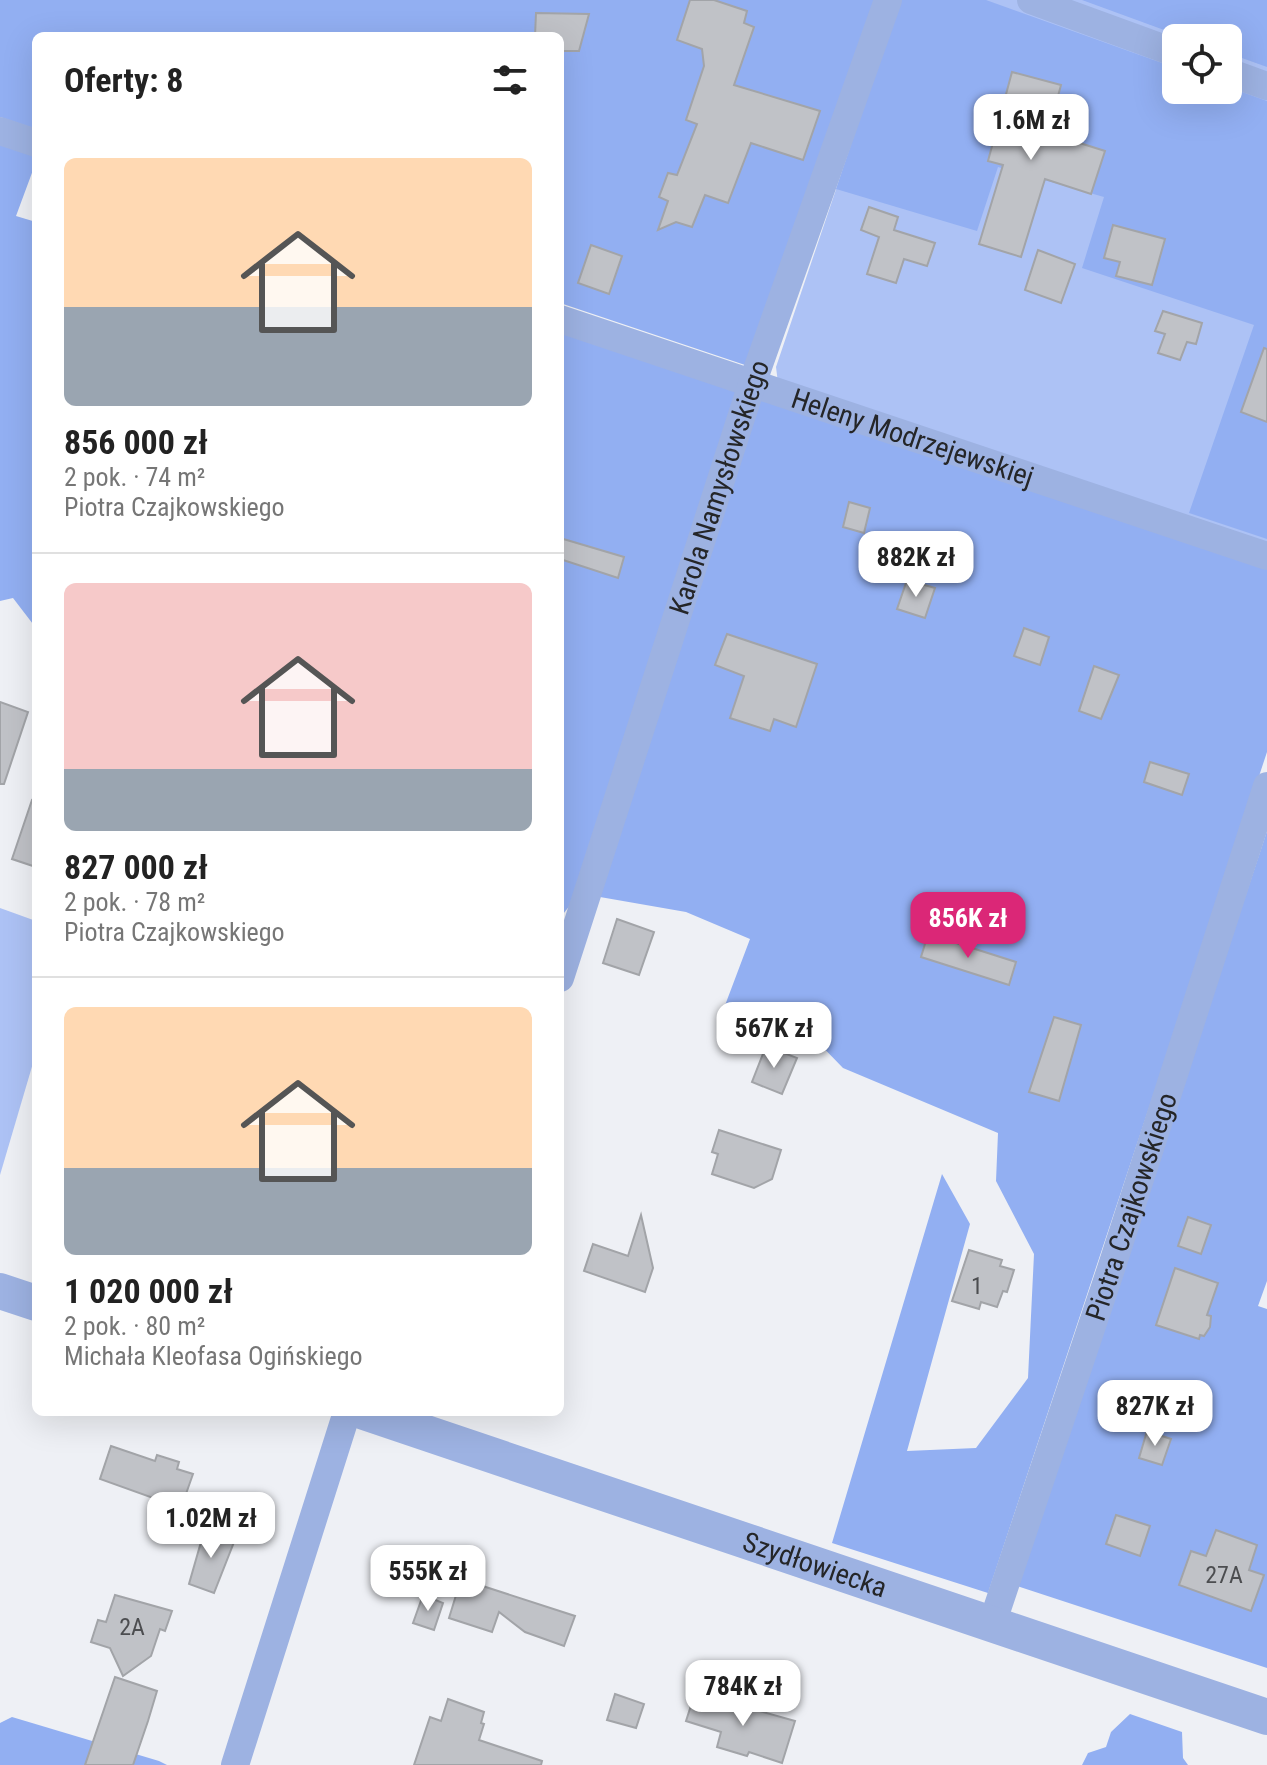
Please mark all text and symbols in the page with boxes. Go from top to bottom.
map controls [1162,24,1242,104]
button: locate [1162,24,1242,104]
icon: filters [488,58,532,102]
text: Oferty: 8 [64,60,184,100]
pin: 1.6M zł [957,94,1105,162]
text: 1.6M zł [992,105,1070,135]
icon: home [226,210,370,354]
street label: Karola Namysłowskiego [662,355,776,619]
street label: Heleny Modrzejewskiej [787,381,1038,493]
text: 856 000 zł [64,422,208,462]
text: 2 pok. · 74 m² [64,462,205,492]
text: Piotra Czajkowskiego [64,492,285,522]
pin: 882K zł [842,531,990,599]
text: 882K zł [877,542,955,572]
icon: home [226,635,370,779]
text: 827 000 zł [64,847,208,887]
text: 2 pok. · 78 m² [64,887,205,917]
pin: 856K zł [894,892,1042,960]
text: 856K zł [929,903,1007,933]
text: Piotra Czajkowskiego [64,917,285,947]
pin: 567K zł [700,1002,848,1070]
text: 567K zł [735,1013,813,1043]
icon: home [226,1059,370,1203]
street label: Piotra Czajkowskiego [1078,1088,1183,1325]
text: 1 020 000 zł [64,1271,233,1311]
house number: 1 [971,1272,983,1300]
text: 2 pok. · 80 m² [64,1311,205,1341]
text: Michała Kleofasa Ogińskiego [64,1341,363,1371]
pin: 827K zł [1081,1380,1229,1448]
text: 827K zł [1116,1391,1194,1421]
pin: 1.02M zł [128,1492,294,1560]
text: 1.02M zł [165,1503,257,1533]
street label: Szydłowiecka [739,1525,891,1604]
pin: 555K zł [354,1545,502,1613]
text: 555K zł [389,1556,467,1586]
house number: 27A [1205,1561,1243,1589]
house number: 2A [119,1613,145,1641]
pin: 784K zł [669,1660,817,1728]
text: 784K zł [704,1671,782,1701]

